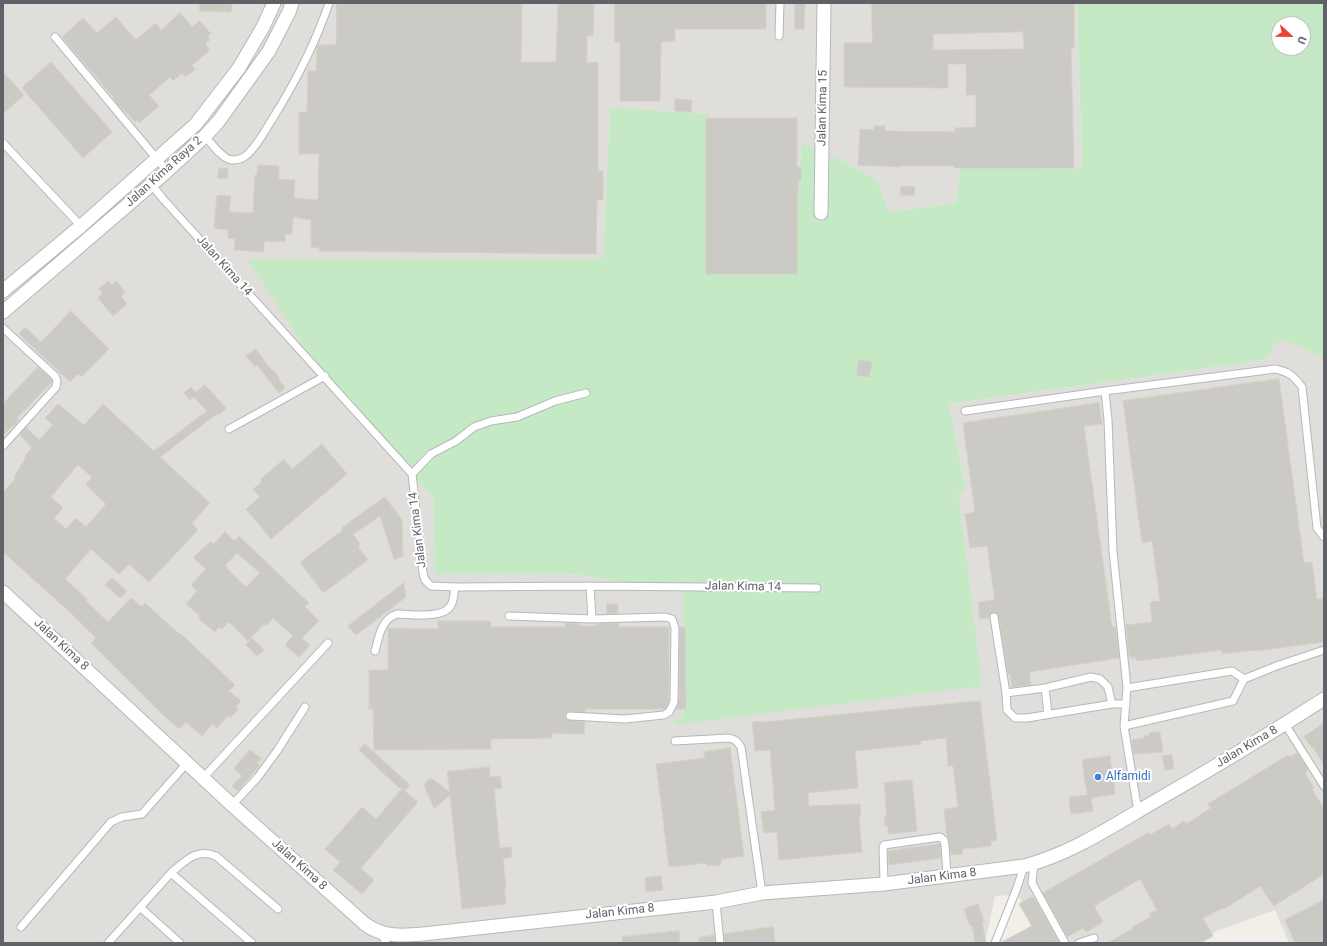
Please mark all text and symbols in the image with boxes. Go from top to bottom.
north arrow [1271,16,1311,56]
text: U [1294,34,1309,46]
street label: Jalan Kima 15 [815,70,831,146]
street label: Jalan Kima Raya 2 [123,134,205,210]
street label: Jalan Kima 14 [193,233,255,299]
street label: Jalan Kima 14 [406,491,430,569]
street label: Jalan Kima 14 [705,579,781,595]
street label: Jalan Kima 8 [31,616,91,674]
street label: Jalan Kima 8 [1214,723,1280,771]
place label: Alfamidi [1106,770,1151,784]
marker: Alfamidi [1093,772,1103,782]
street label: Jalan Kima 8 [268,836,330,894]
street label: Jalan Kima 8 [907,866,977,888]
street label: Jalan Kima 8 [585,901,655,923]

